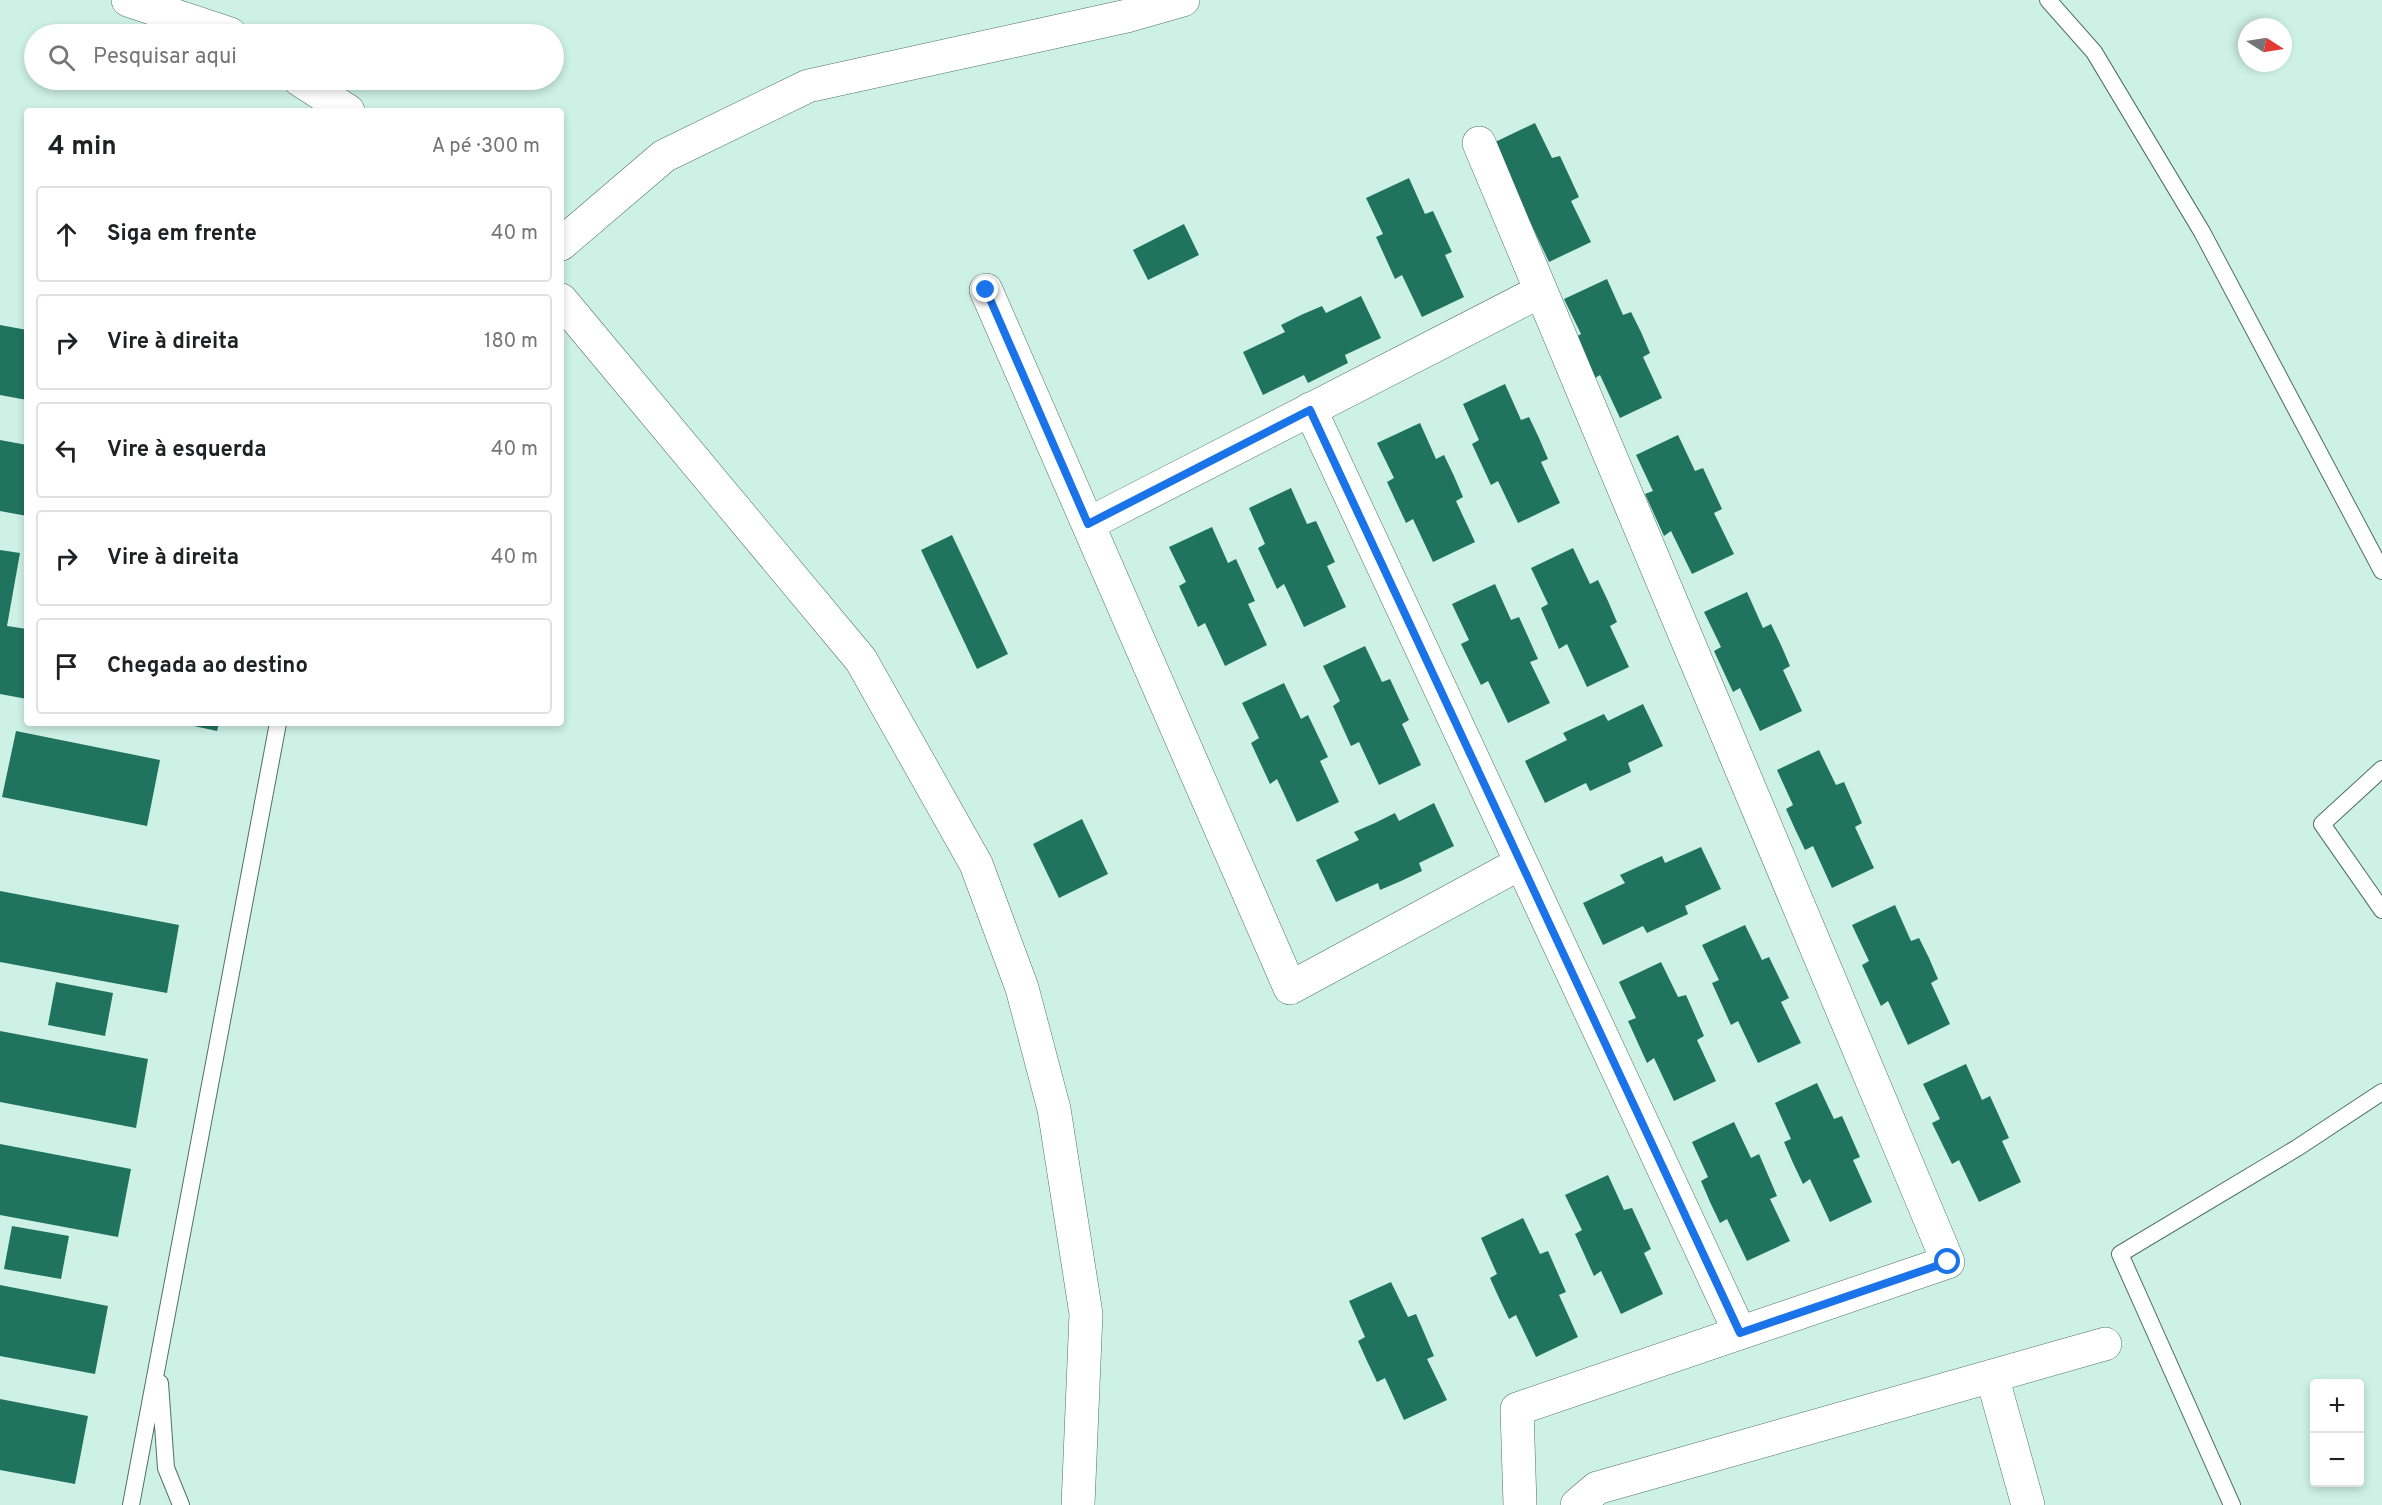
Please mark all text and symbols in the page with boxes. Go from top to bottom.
north arrow [2238,18,2292,72]
search box [24,24,564,90]
icon: search [45,41,78,74]
text: Pesquisar aqui [93,44,237,71]
text: 4 min [48,131,117,164]
text: A pé · 300 m [432,134,540,160]
icon: ahead [50,218,83,251]
text: Siga em frente [107,221,257,248]
text: 40 m [491,221,538,247]
route end [972,276,998,302]
icon: right [50,326,83,359]
text: Vire à direita [107,329,239,356]
text: 180 m [484,329,538,355]
icon: left [50,434,83,467]
text: Vire à esquerda [107,437,266,464]
text: 40 m [491,437,538,463]
icon: right [50,542,83,575]
text: Vire à direita [107,545,239,572]
text: 40 m [491,545,538,571]
icon: arrive [50,650,83,683]
text: Chegada ao destino [107,653,308,680]
route start [1934,1248,1960,1274]
map controls [2310,1379,2364,1487]
button: + [2310,1379,2364,1433]
button: − [2310,1433,2364,1487]

